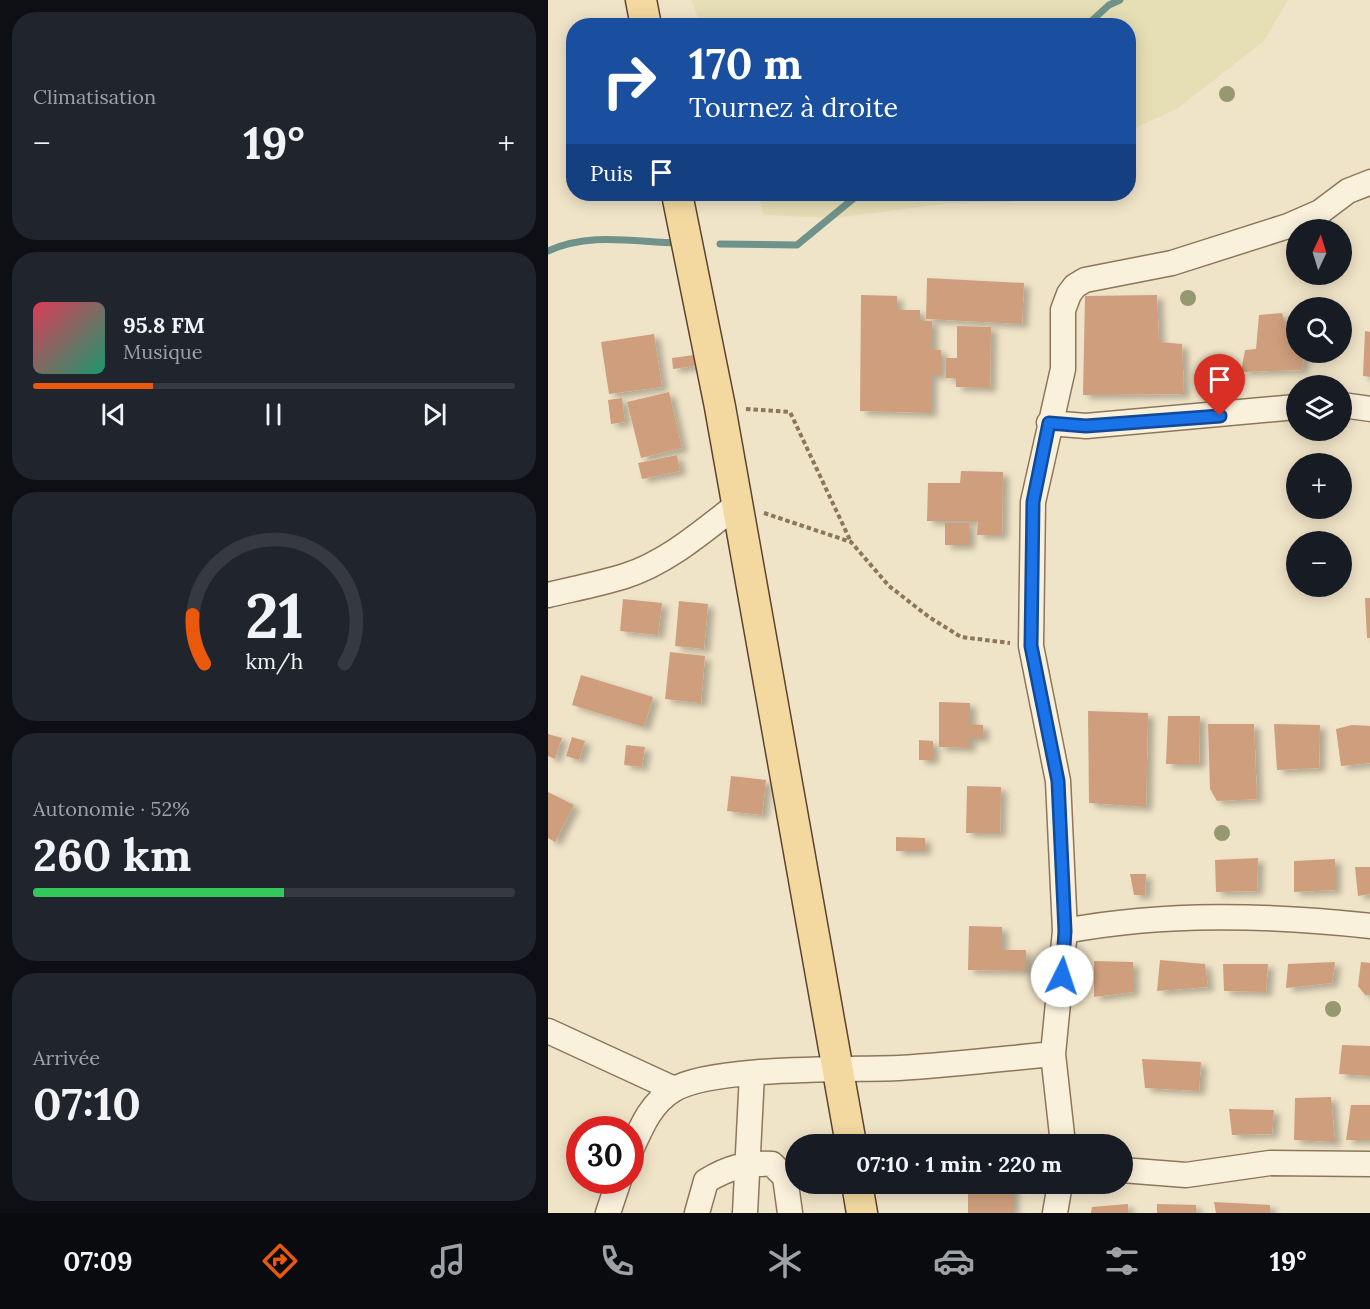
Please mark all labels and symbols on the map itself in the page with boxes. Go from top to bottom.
north arrow [1286,219,1352,285]
pin [1194,354,1245,416]
position arrow [1030,944,1094,1008]
speed limit sign: 30 [566,1116,644,1194]

